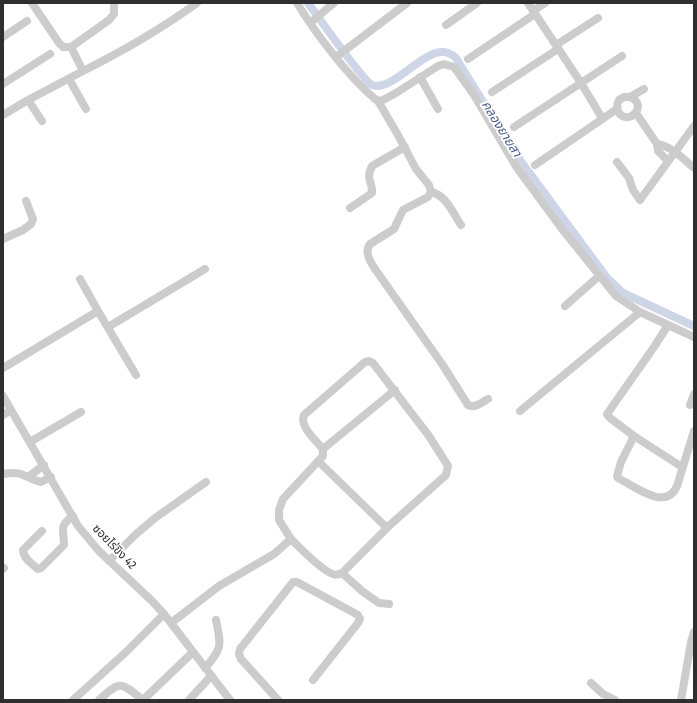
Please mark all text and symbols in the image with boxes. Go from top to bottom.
water label: คลองยายสา [478,98,524,160]
street label: ซอยไร่ขิง 42 [89,522,139,572]

